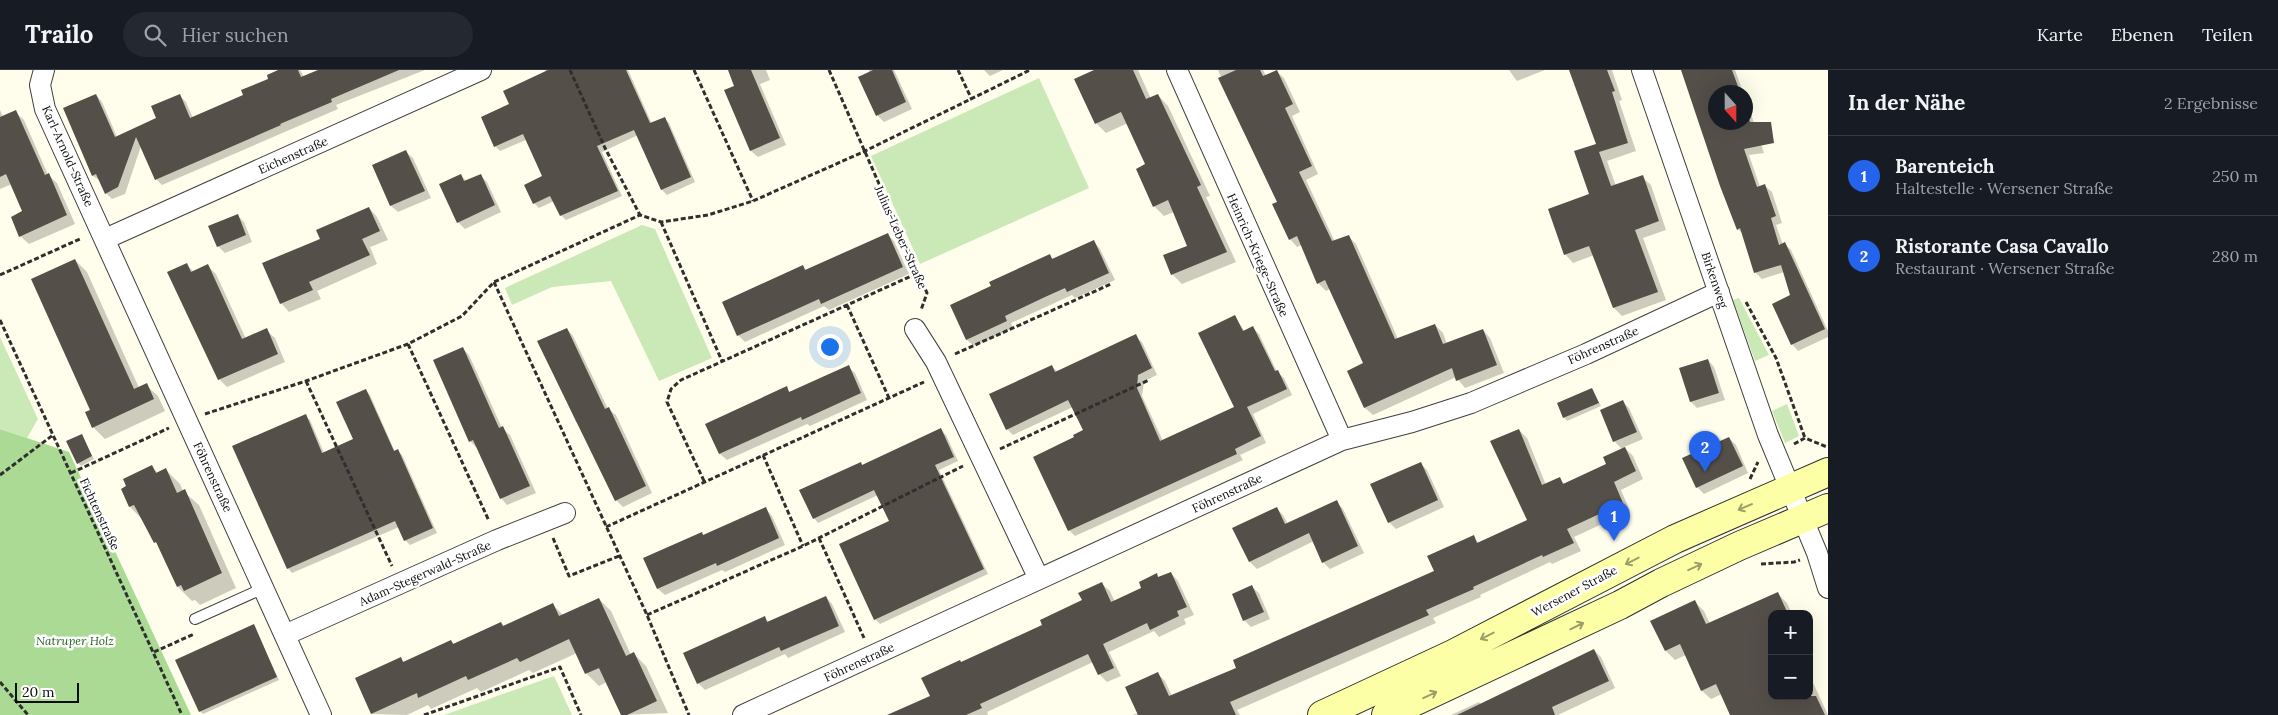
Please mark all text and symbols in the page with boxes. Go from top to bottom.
search box [123,12,473,57]
text: Trailo [25,19,93,50]
icon: search [141,21,169,49]
text: Hier suchen [181,23,288,47]
text: Karte [2037,23,2083,46]
text: Ebenen [2111,23,2174,46]
text: Teilen [2202,23,2253,46]
north arrow [1708,85,1753,130]
text: In der Nähe [1848,89,1965,116]
text: 2 Ergebnisse [2164,93,2258,113]
street label: Karl-Arnold-Straße [39,103,97,209]
street label: Eichenstraße [256,133,330,177]
text: Barenteich [1895,154,1995,178]
text: 1 [1861,166,1867,186]
text: 250 m [2212,166,2258,186]
text: Haltestelle · Wersener Straße [1895,178,2113,198]
street label: Julius-Leber-Straße [871,182,931,292]
street label: Heinrich-Kriege-Straße [1224,191,1292,319]
text: Ristorante Casa Cavallo [1895,234,2109,258]
text: 2 [1860,246,1868,266]
text: 280 m [2212,246,2258,266]
street label: Birkenweg [1698,250,1732,310]
text: Restaurant · Wersener Straße [1895,258,2115,278]
street label: Föhrenstraße [1565,323,1641,367]
your location [817,334,843,360]
pin: 2 [1689,431,1721,472]
street label: Föhrenstraße [190,440,236,515]
street label: Föhrenstraße [1190,470,1265,516]
street label: Fichtenstraße [77,475,123,553]
pin: 1 [1598,500,1630,541]
one-way arrow [1738,503,1753,513]
street label: Adam-Stegerwald-Straße [356,537,494,609]
one-way arrow [1624,556,1639,566]
street label: Wersener Straße [1529,562,1620,620]
one-way arrow [1687,562,1702,571]
map controls [1768,610,1813,700]
button: + [1768,610,1813,655]
one-way arrow [1569,620,1584,630]
one-way arrow [1480,631,1495,641]
park label: Natruper Holz [36,633,114,648]
street label: Föhrenstraße [822,639,897,685]
button: − [1768,655,1813,700]
scale bar [15,680,79,703]
text: 20 m [22,683,54,701]
one-way arrow [1422,689,1437,699]

